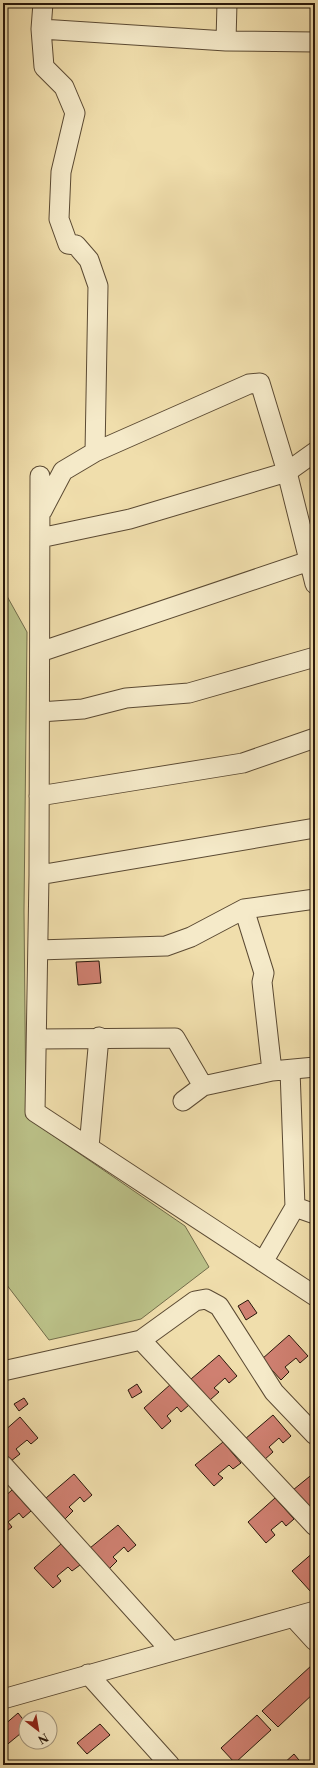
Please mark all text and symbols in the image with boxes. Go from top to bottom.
north arrow [18,1710,58,1750]
text: N [35,1730,51,1747]

